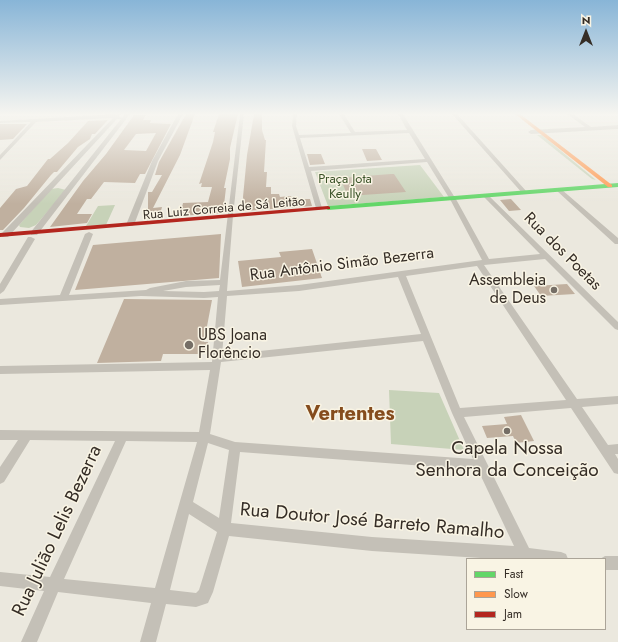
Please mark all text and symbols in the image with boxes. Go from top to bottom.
north arrow [566,12,606,52]
text: N [582,12,590,28]
park label: Praça Jota Keully [318,172,372,203]
street label: Rua Luiz Correia de Sá Leitão [142,194,306,224]
street label: Rua dos Poetas [519,209,605,295]
street label: Rua Antônio Simão Bezerra [249,244,435,286]
place label: Assembleia de Deus [469,271,546,309]
marker: Assembleia de Deus [549,285,559,295]
place label: UBS Joana Florêncio [198,326,267,364]
marker: UBS Joana Florêncio [183,339,195,351]
district label: Vertentes [305,403,395,427]
marker: Capela Nossa Senhora da Conceição [502,426,512,436]
place label: Capela Nossa Senhora da Conceição [415,438,599,482]
street label: Rua Julião Lelis Bezerra [8,442,108,620]
street label: Rua Doutor José Barreto Ramalho [239,499,505,545]
legend [466,558,606,630]
text: Fast [504,565,523,583]
text: Slow [504,585,528,603]
text: Jam [504,605,522,623]

